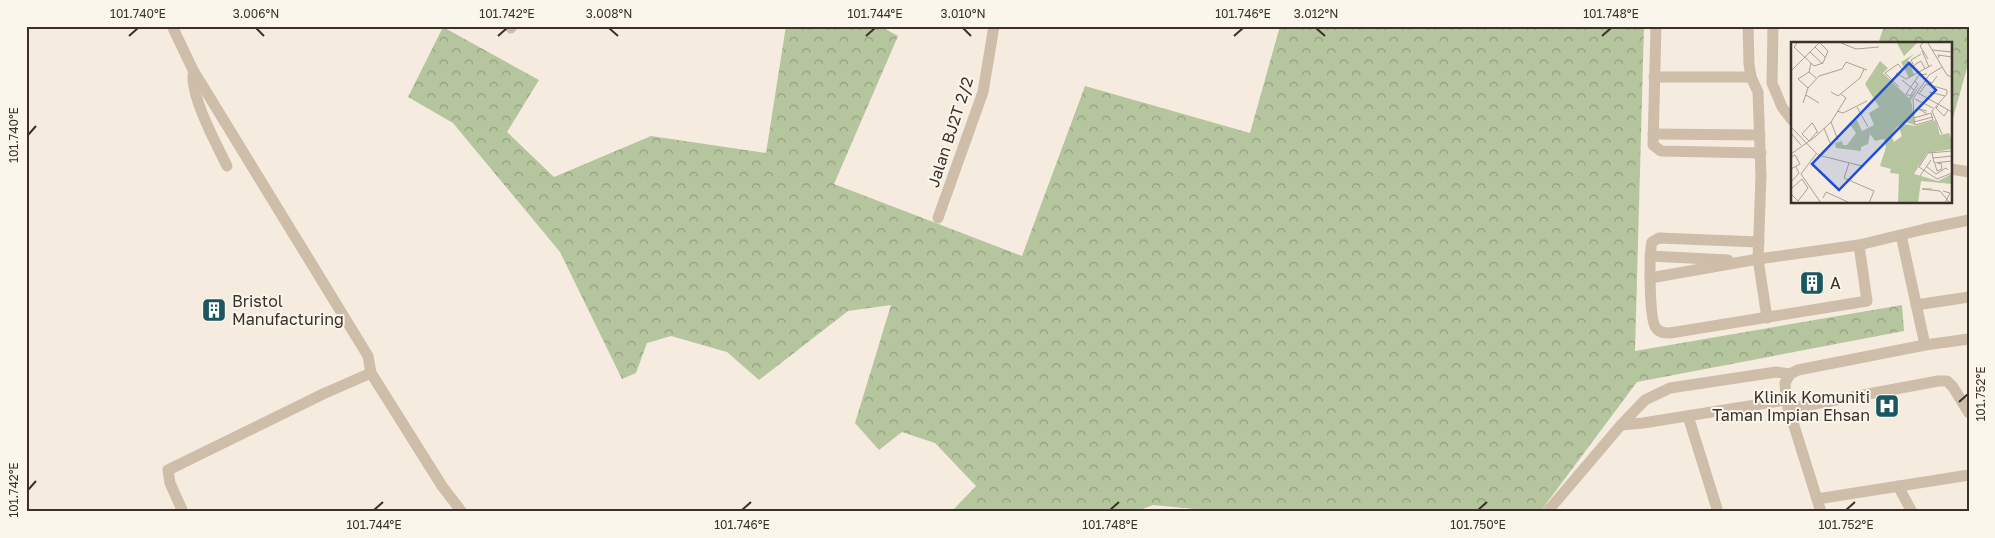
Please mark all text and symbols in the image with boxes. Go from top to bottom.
text: 101.740°E [110,6,166,21]
text: 3.006°N [233,6,279,21]
text: 101.742°E [479,6,535,21]
text: 3.008°N [586,6,632,21]
text: 101.744°E [847,6,903,21]
text: 3.010°N [940,6,986,21]
text: 101.746°E [1215,6,1271,21]
text: 3.012°N [1294,6,1338,21]
text: 101.748°E [1583,6,1639,21]
inset map [1791,42,1952,204]
street label: Jalan BJ2T 2/2 [923,74,977,190]
text: 101.740°E [6,107,21,163]
building icon: A [1799,270,1825,296]
place label: A [1830,273,1841,293]
place label: Bristol Manufacturing [232,291,344,329]
building icon: Bristol Manufacturing [201,297,227,323]
text: 101.752°E [1973,367,1988,421]
place label: Klinik Komuniti Taman Impian Ehsan [1712,387,1870,425]
hospital icon: Klinik Komuniti Taman Impian Ehsan [1874,393,1900,419]
text: 101.742°E [6,462,21,518]
text: 101.744°E [346,517,402,532]
text: 101.746°E [714,517,770,532]
text: 101.748°E [1082,517,1138,532]
text: 101.750°E [1450,517,1506,532]
text: 101.752°E [1819,517,1873,532]

